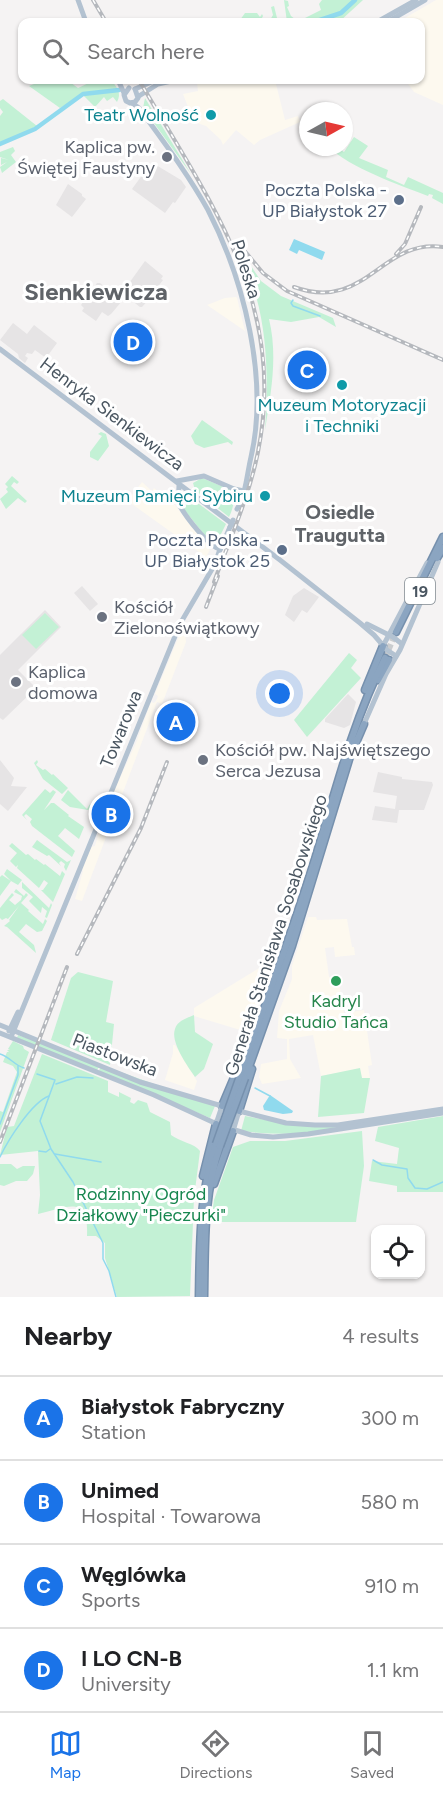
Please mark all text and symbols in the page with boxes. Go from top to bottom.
search box [18,18,425,84]
icon: search [39,35,72,68]
text: Search here [87,38,205,65]
north arrow [299,102,353,156]
place label: Teatr Wolność [84,104,199,126]
marker: Teatr Wolność [204,108,218,122]
place label: Kaplica pw. Świętej Faustyny [17,136,156,179]
marker: Kaplica pw. Świętej Faustyny [160,150,174,164]
place label: Poczta Polska - UP Białystok 27 [262,179,387,222]
marker: Poczta Polska - UP Białystok 27 [392,193,406,207]
street label: Poleska [226,237,266,301]
district label: Sienkiewicza [24,277,168,306]
pin: D [114,320,152,364]
pin: C [288,348,326,392]
street label: Henryka Sienkiewicza [36,353,188,475]
marker: Muzeum Motoryzacji i Techniki [335,378,349,392]
place label: Muzeum Motoryzacji i Techniki [258,394,426,437]
place label: Muzeum Pamięci Sybiru [61,485,253,507]
marker: Muzeum Pamięci Sybiru [258,489,272,503]
district label: Osiedle Traugutta [295,500,385,547]
place label: Poczta Polska - UP Białystok 25 [144,529,270,572]
marker: Poczta Polska - UP Białystok 25 [275,543,289,557]
road number: 19 [405,578,435,604]
place label: Kościół Zielonoświątkowy [114,596,260,639]
marker: Kościół Zielonoświątkowy [95,610,109,624]
place label: Kaplica domowa [28,661,98,704]
marker: Kaplica domowa [9,675,23,689]
your location [265,679,294,708]
street label: Towarowa [96,687,146,771]
pin: A [156,700,195,744]
place label: Kościół pw. Najświętszego Serca Jezusa [215,739,431,782]
marker: Kościół pw. Najświętszego Serca Jezusa [196,753,210,767]
street label: Generała Stanisława Sosabowskiego [220,791,332,1079]
pin: B [92,792,130,836]
marker: Kadryl Studio Tańca [329,974,343,988]
place label: Kadryl Studio Tańca [284,990,388,1033]
street label: Piastowska [69,1029,161,1081]
park label: Rodzinny Ogród Działkowy "Pieczurki" [56,1183,226,1226]
map controls [371,1225,425,1279]
button: locate [371,1225,425,1279]
text: Nearby [24,1320,112,1352]
text: 4 results [342,1324,419,1348]
text: Białystok Fabryczny [81,1393,285,1420]
text: A [36,1406,51,1430]
text: 300 m [361,1406,419,1430]
text: Station [81,1420,146,1444]
text: Unimed [81,1477,159,1504]
text: B [37,1490,50,1514]
text: 580 m [360,1490,419,1514]
text: Hospital · Towarowa [81,1504,261,1528]
text: Węglówka [81,1561,186,1588]
text: C [36,1574,51,1598]
text: 910 m [365,1574,419,1598]
text: Sports [81,1588,140,1612]
text: I LO CN-B [81,1645,182,1672]
text: D [37,1658,51,1682]
text: 1.1 km [367,1658,419,1682]
text: University [81,1672,171,1696]
tab: Map [49,1727,82,1782]
tab: Directions [179,1727,252,1782]
tab: Saved [350,1727,394,1782]

